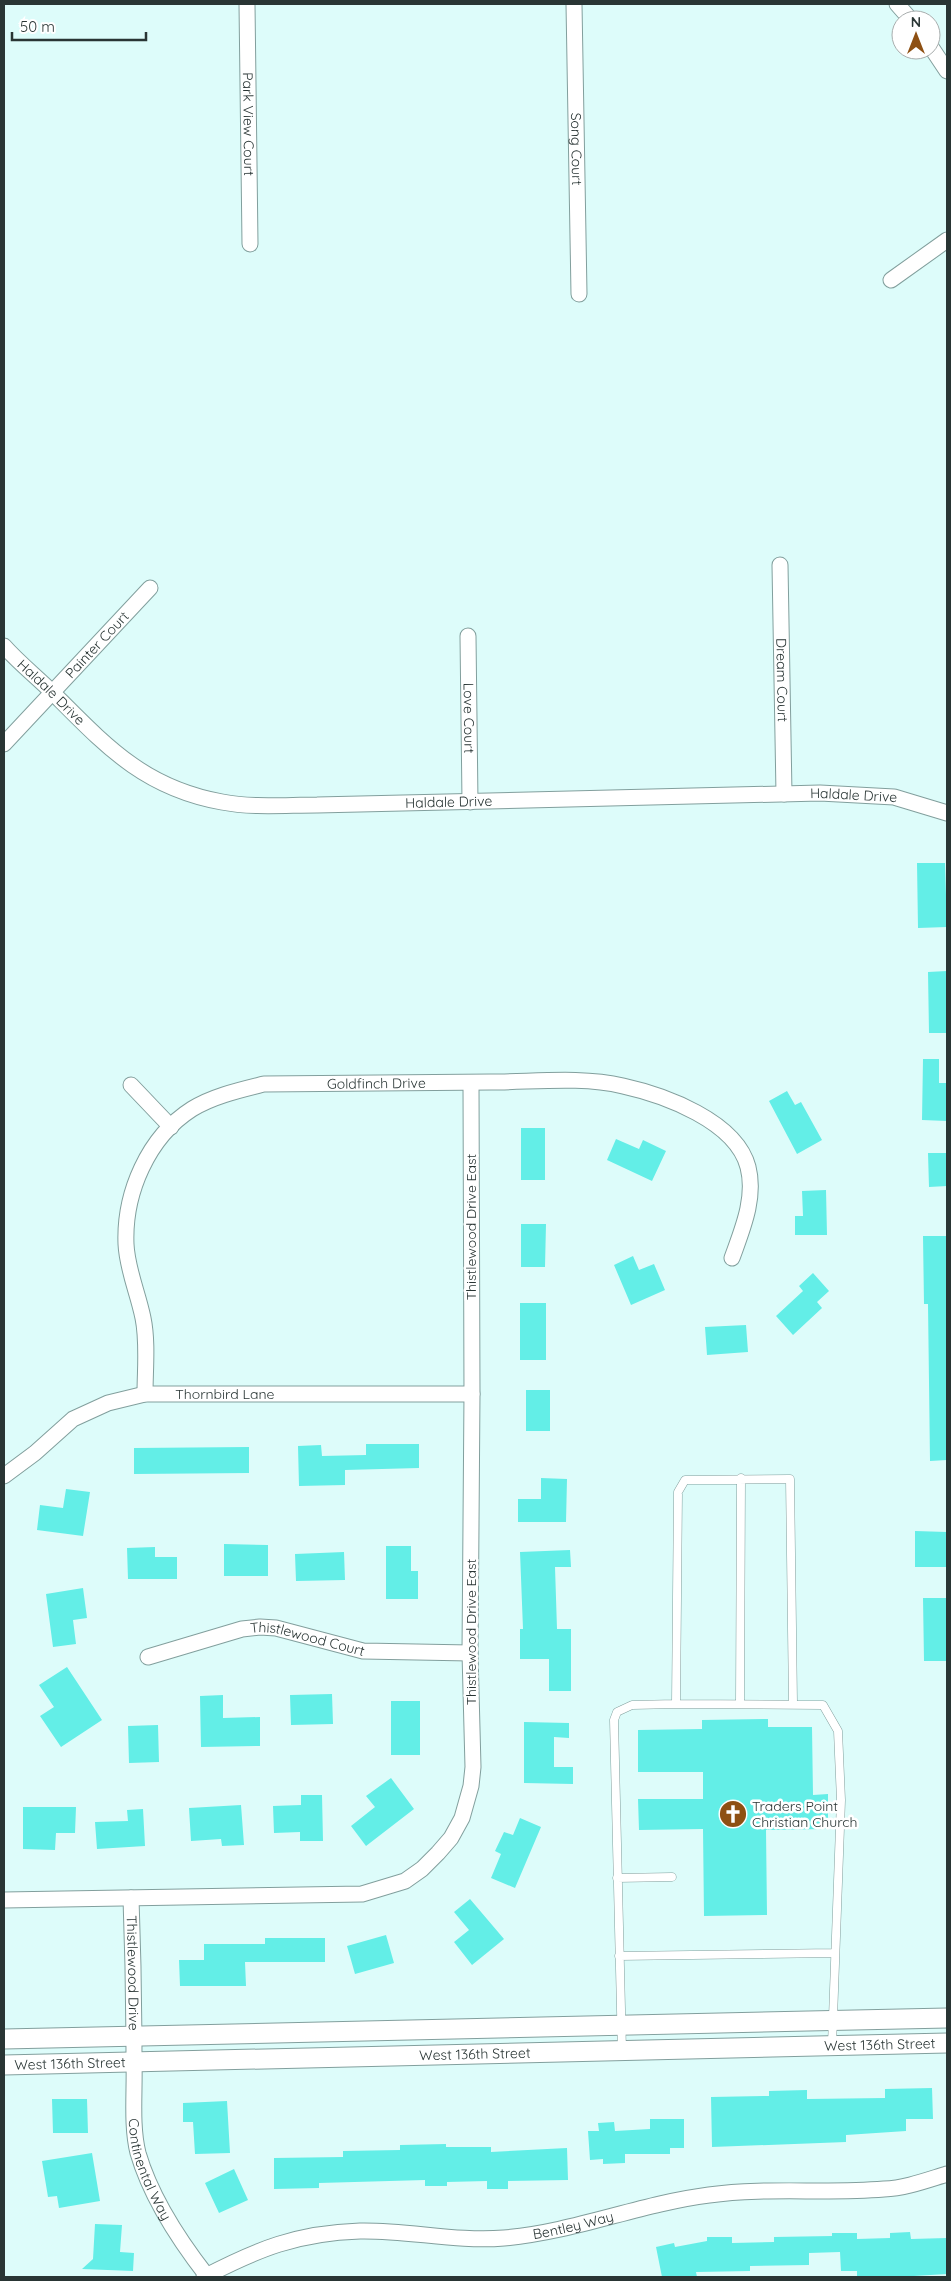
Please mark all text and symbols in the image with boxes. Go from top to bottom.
scale bar [12,10,146,42]
north arrow [891,10,941,60]
text: N [911,13,921,31]
text: 50 m [20,17,55,36]
street label: Park View Court [239,72,258,176]
street label: Song Court [567,112,586,186]
street label: Painter Court [61,607,133,682]
street label: Dream Court [772,638,792,722]
street label: Haldale Drive [14,655,89,729]
street label: Love Court [460,683,478,754]
street label: Haldale Drive [810,784,898,806]
street label: Haldale Drive [405,792,493,812]
street label: Goldfinch Drive [327,1074,426,1093]
street label: Thistlewood Drive East [462,1153,480,1300]
street label: Thornbird Lane [175,1385,275,1403]
street label: Thistlewood Drive East [462,1558,480,1705]
street label: Thistlewood Court [249,1618,367,1660]
place label: Traders Point Christian Church [752,1797,858,1831]
church icon: Traders Point Christian Church [718,1799,748,1829]
street label: Thistlewood Drive [123,1915,143,2031]
street label: West 136th Street [824,2034,936,2055]
street label: West 136th Street [419,2044,531,2064]
street label: West 136th Street [14,2053,126,2074]
street label: Continental Way [125,2118,175,2224]
street label: Bentley Way [531,2207,616,2243]

